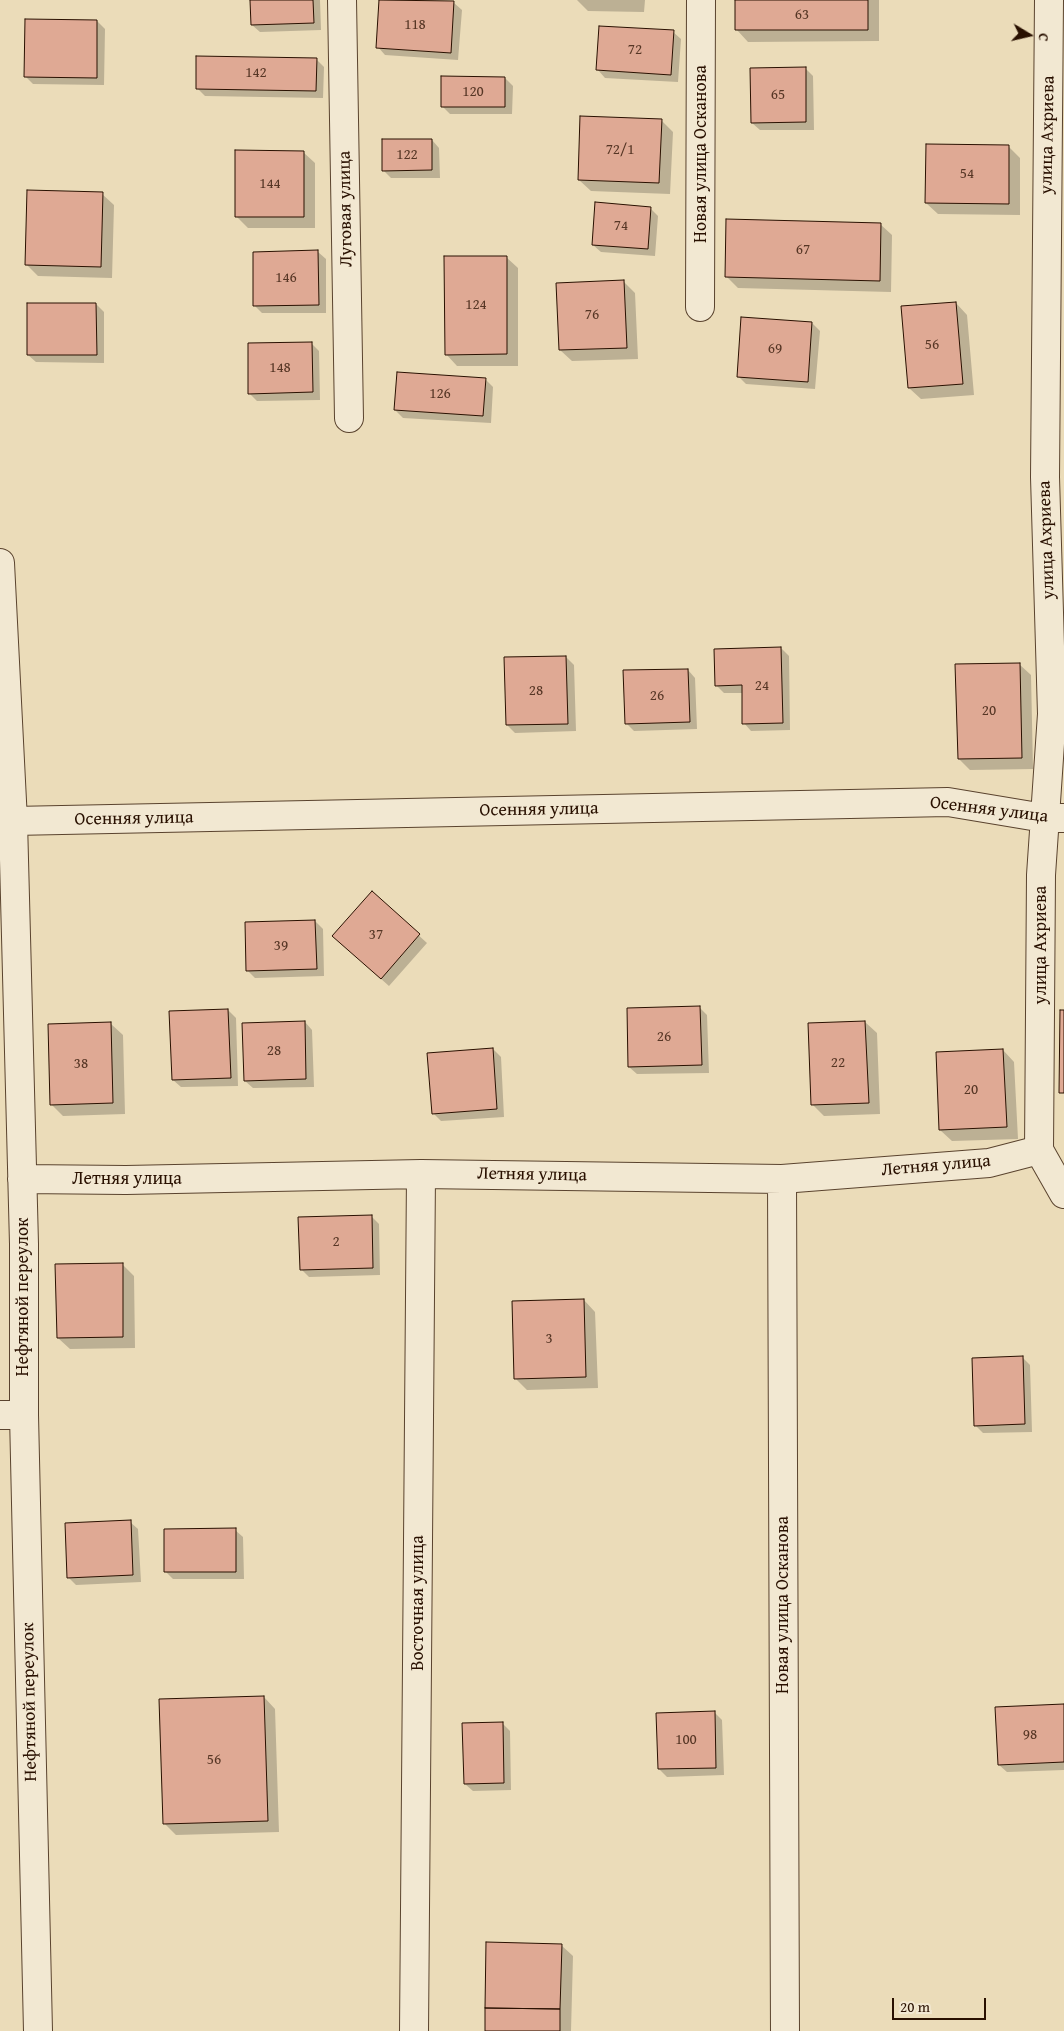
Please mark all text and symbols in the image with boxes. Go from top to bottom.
house number: 63 [795,6,809,24]
north arrow [1004,10,1054,60]
house number: 118 [404,16,426,34]
text: С [1033,32,1054,43]
house number: 72 [628,41,642,59]
house number: 142 [245,64,267,82]
street label: Новая улица Осканова [690,65,712,243]
street label: улица Ахриева [1036,75,1060,195]
house number: 120 [462,83,484,101]
house number: 65 [771,86,785,104]
house number: 72/1 [606,141,634,159]
house number: 122 [396,146,418,164]
street label: Луговая улица [334,151,358,267]
house number: 54 [960,165,974,183]
house number: 144 [259,175,281,193]
house number: 74 [614,217,628,235]
house number: 67 [796,241,810,259]
house number: 146 [275,269,297,287]
house number: 124 [465,296,487,314]
house number: 76 [585,306,599,324]
house number: 56 [925,336,939,354]
house number: 69 [768,340,782,358]
house number: 148 [269,359,291,377]
house number: 126 [429,385,451,403]
street label: улица Ахриева [1034,480,1060,600]
house number: 24 [755,677,769,695]
house number: 28 [529,682,543,700]
house number: 26 [650,687,664,705]
house number: 20 [982,702,996,720]
street label: Осенняя улица [929,792,1049,828]
street label: Осенняя улица [479,798,599,822]
street label: Осенняя улица [74,807,194,831]
street label: улица Ахриева [1030,886,1052,1004]
house number: 37 [369,926,383,944]
house number: 39 [274,937,288,955]
house number: 26 [657,1028,671,1046]
house number: 28 [267,1042,281,1060]
house number: 22 [831,1054,845,1072]
house number: 38 [74,1055,88,1073]
house number: 20 [964,1081,978,1099]
street label: Летняя улица [880,1150,992,1182]
street label: Летняя улица [477,1163,587,1187]
street label: Летняя улица [72,1168,182,1190]
street label: Нефтяной переулок [12,1217,34,1377]
house number: 2 [332,1233,340,1251]
house number: 3 [545,1330,553,1348]
street label: Новая улица Осканова [772,1516,794,1694]
street label: Восточная улица [407,1535,429,1671]
street label: Нефтяной переулок [18,1622,42,1782]
house number: 98 [1023,1726,1037,1744]
house number: 100 [675,1731,697,1749]
house number: 56 [207,1751,221,1769]
scale bar [894,1988,988,2020]
text: 20 m [900,1996,930,2017]

